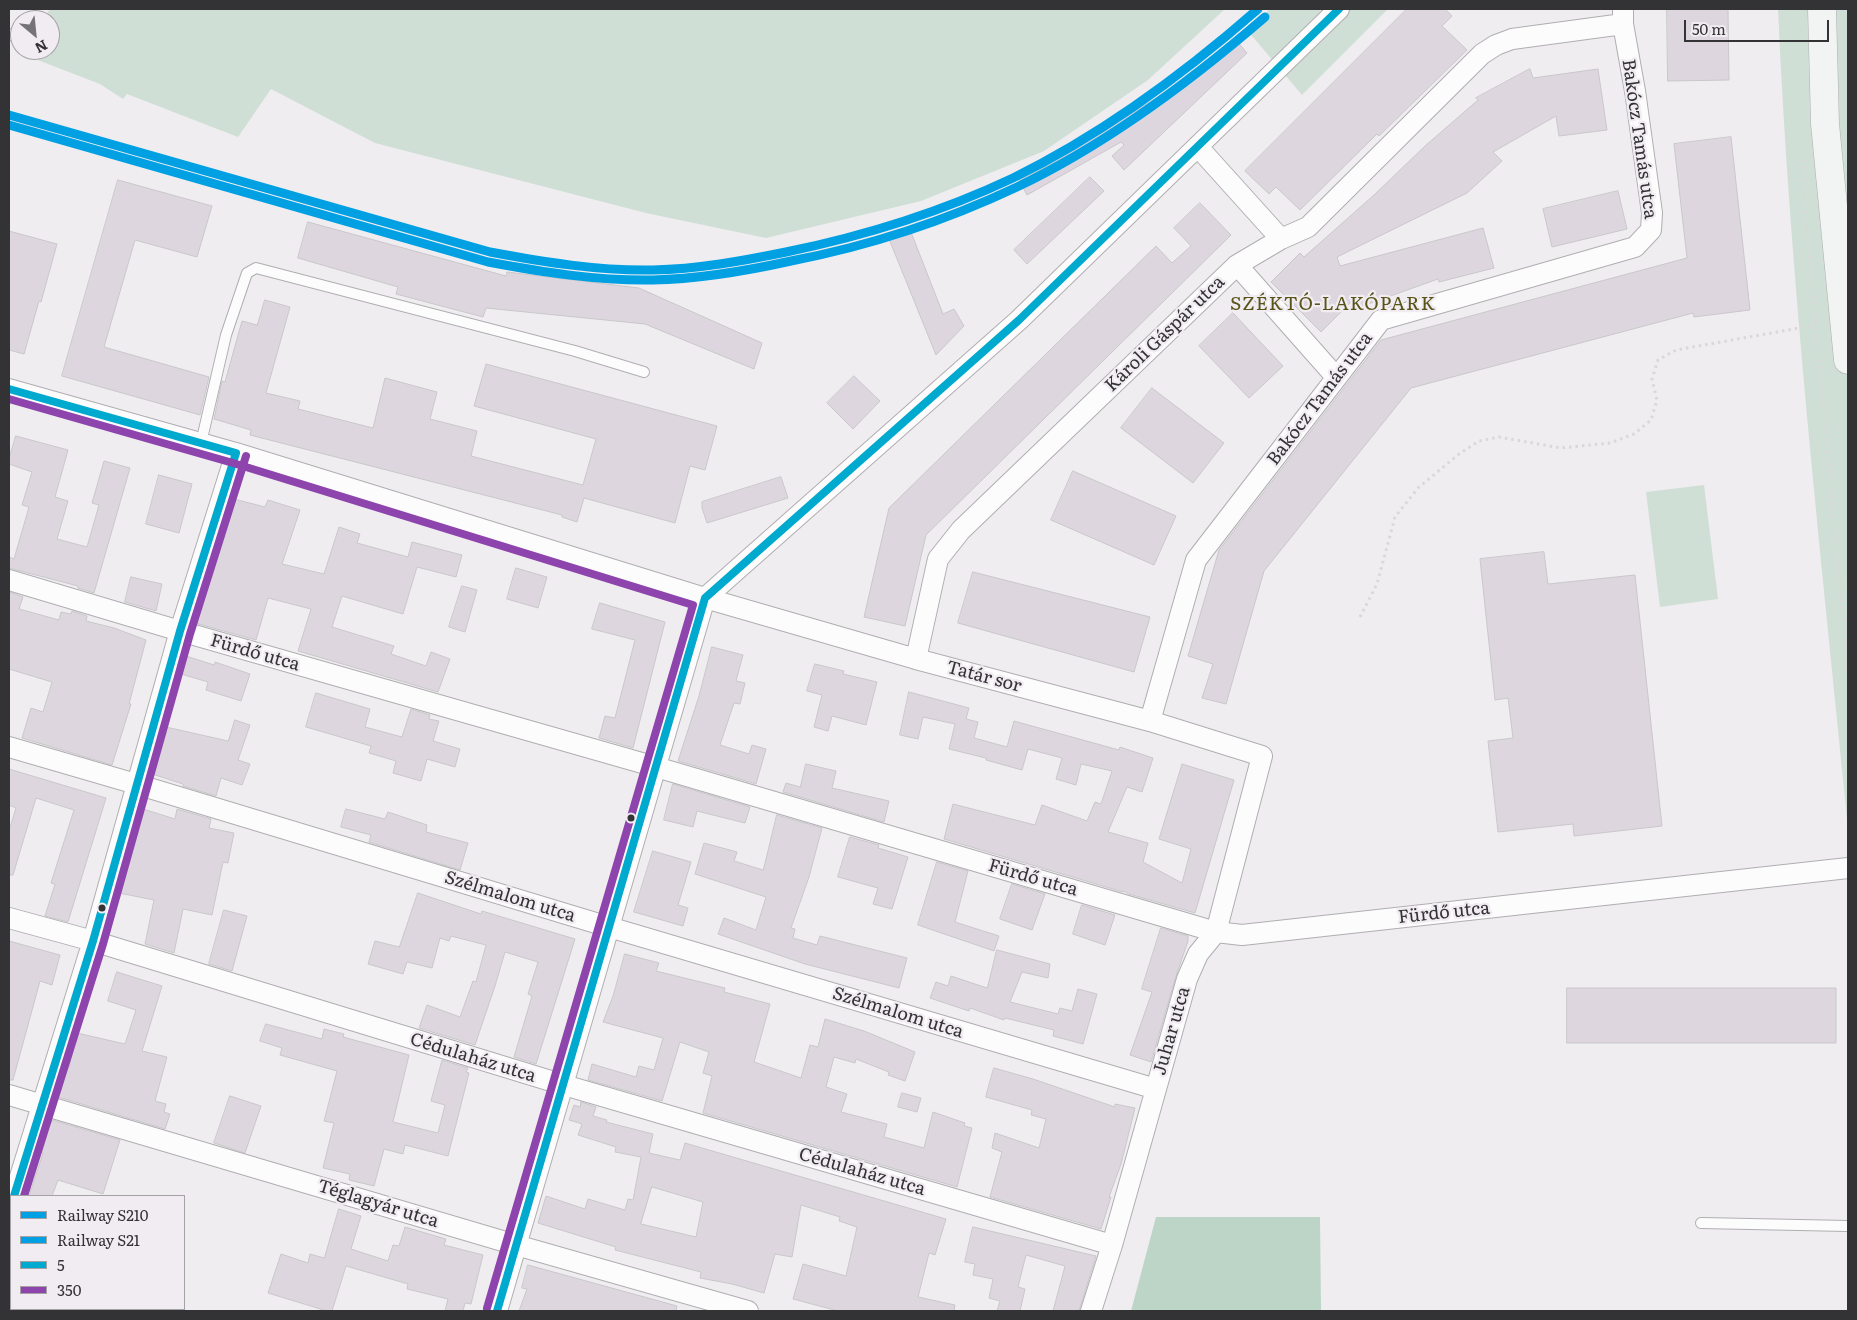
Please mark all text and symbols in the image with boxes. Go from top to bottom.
north arrow [10,10,60,60]
scale bar [1687,10,1832,42]
text: 50 m [1692,17,1726,40]
text: N [32,36,51,59]
street label: Bakócz Tamás utca [1617,58,1661,220]
street label: Károli Gáspár utca [1101,271,1229,397]
district label: SZÉKTÓ-LAKÓPARK [1228,293,1438,315]
street label: Bakócz Tamás utca [1263,328,1377,470]
street label: Fürdő utca [208,630,302,676]
street label: Tatár sor [944,657,1024,697]
unlabelled marker [626,813,636,823]
street label: Fürdő utca [986,855,1080,901]
street label: Szélmalom utca [442,867,578,927]
street label: Fürdő utca [1397,897,1491,929]
unlabelled marker [97,903,107,913]
street label: Szélmalom utca [830,983,966,1043]
street label: Juhar utca [1149,984,1195,1078]
street label: Cédulaház utca [407,1029,539,1087]
street label: Cédulaház utca [796,1144,928,1200]
street label: Téglagyár utca [315,1175,441,1233]
legend [10,1195,185,1310]
text: Railway S210 [57,1203,149,1226]
text: Railway S21 [57,1228,140,1251]
text: 5 [57,1253,65,1276]
text: 350 [57,1278,81,1301]

